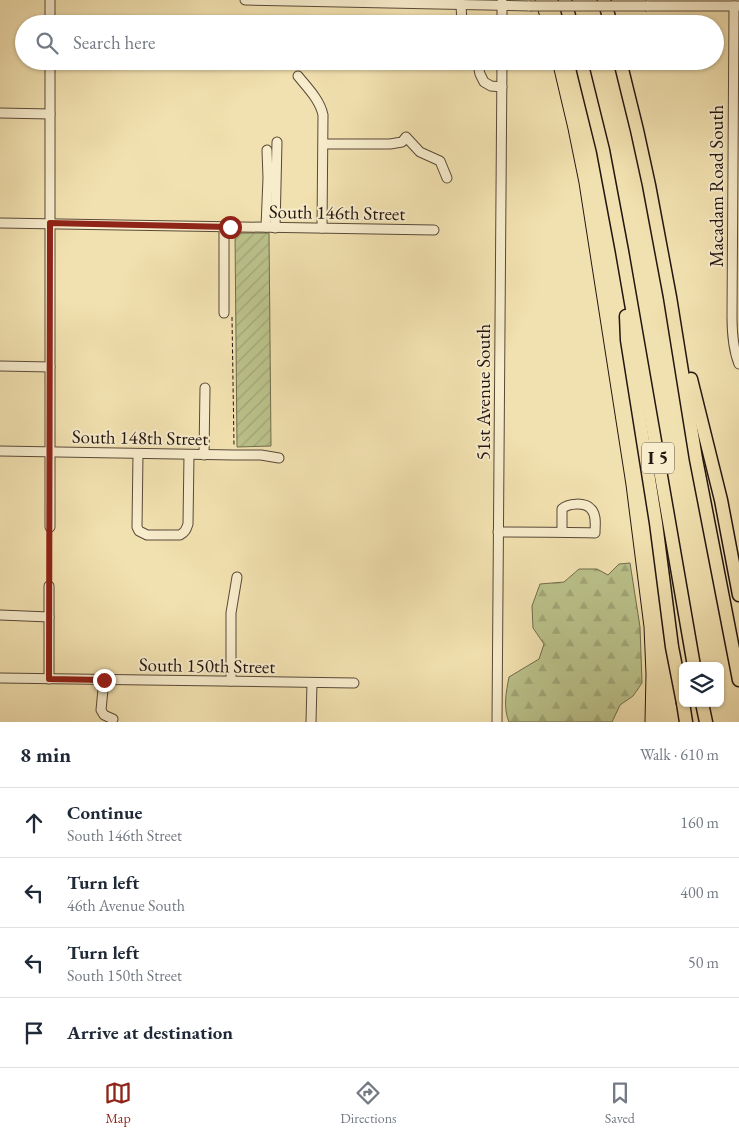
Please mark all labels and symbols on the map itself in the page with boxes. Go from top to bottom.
street label: Macadam Road South [704,104,729,267]
street label: South 146th Street [269,199,405,226]
route start [219,216,242,239]
street label: 51st Avenue South [471,324,496,460]
street label: South 148th Street [72,424,208,451]
road number: I 5 [642,442,674,473]
street label: South 150th Street [139,652,275,679]
route end [93,669,116,692]

